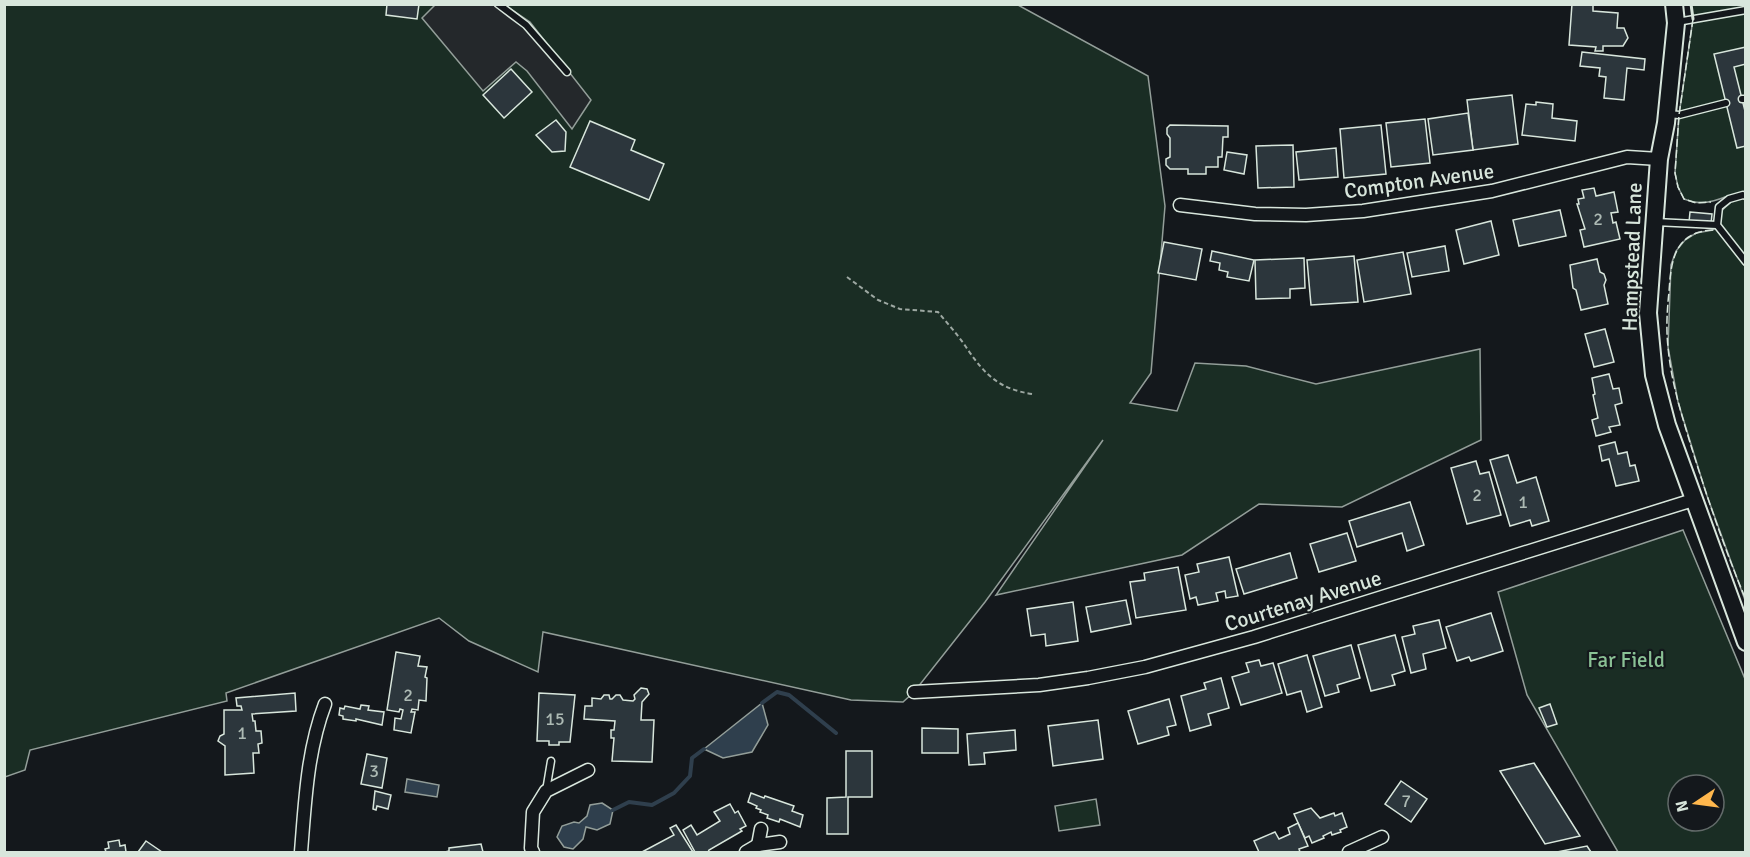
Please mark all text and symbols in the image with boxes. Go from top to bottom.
street label: Compton Avenue [1342,158,1496,204]
street label: Hampstead Lane [1616,182,1648,332]
house number: 2 [1593,208,1603,230]
house number: 2 [1472,484,1482,506]
house number: 1 [1518,491,1528,513]
street label: Courtenay Avenue [1221,565,1385,637]
park label: Far Field [1587,647,1665,673]
house number: 2 [403,684,413,706]
house number: 15 [545,708,565,730]
house number: 1 [237,722,247,744]
house number: 3 [369,760,379,782]
north arrow [1666,773,1726,833]
house number: 7 [1401,790,1411,812]
text: N [1671,798,1693,814]

